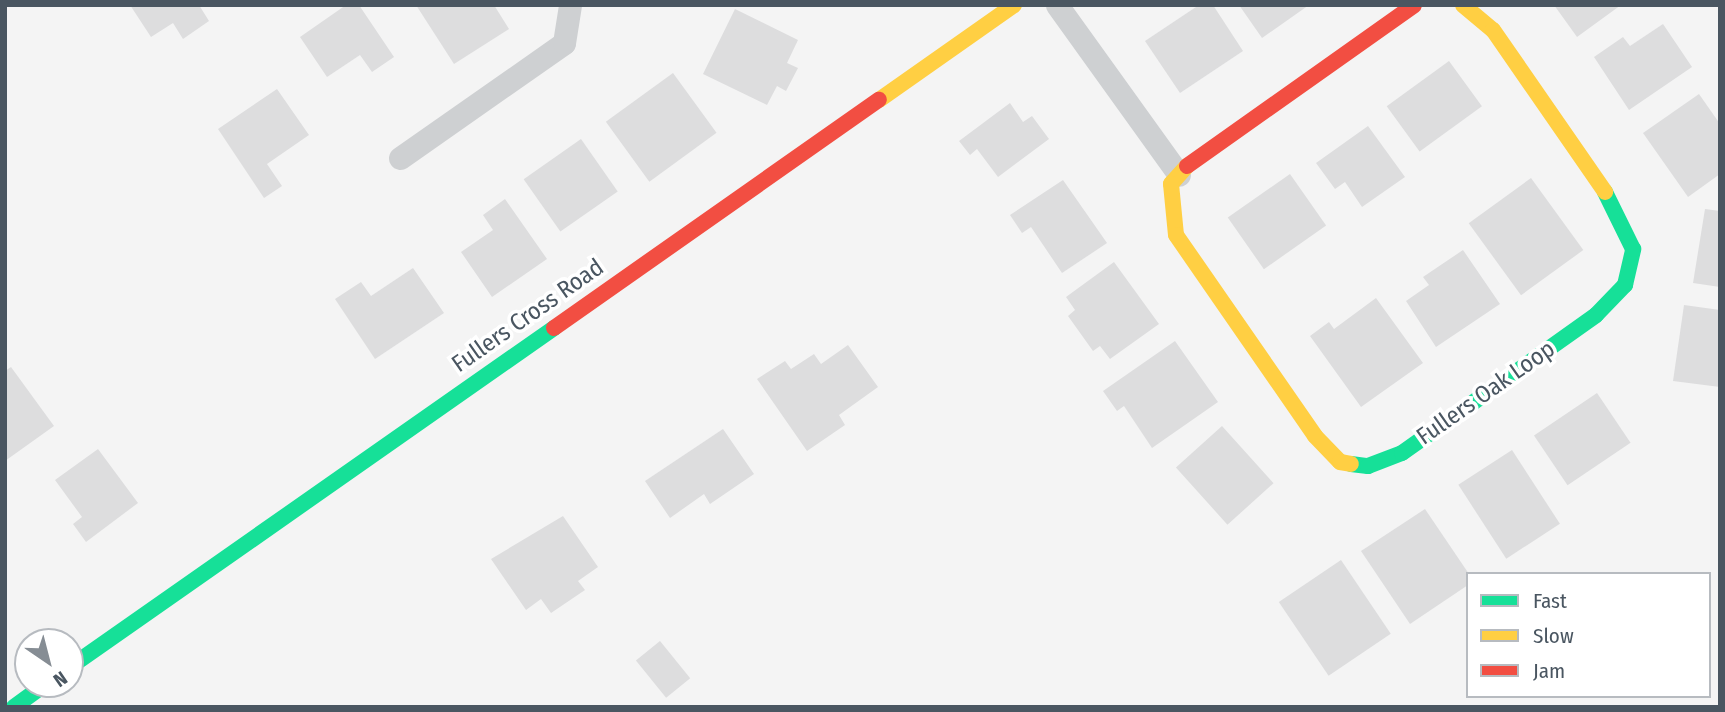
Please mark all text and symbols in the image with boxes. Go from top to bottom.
street label: Fullers Cross Road [447,253,609,379]
street label: Fullers Oak Loop [1411,335,1561,451]
legend [1466,572,1711,698]
text: Fast [1533,588,1567,614]
text: Slow [1533,623,1574,649]
north arrow [14,628,84,698]
text: Jam [1533,658,1565,684]
text: N [49,666,71,692]

